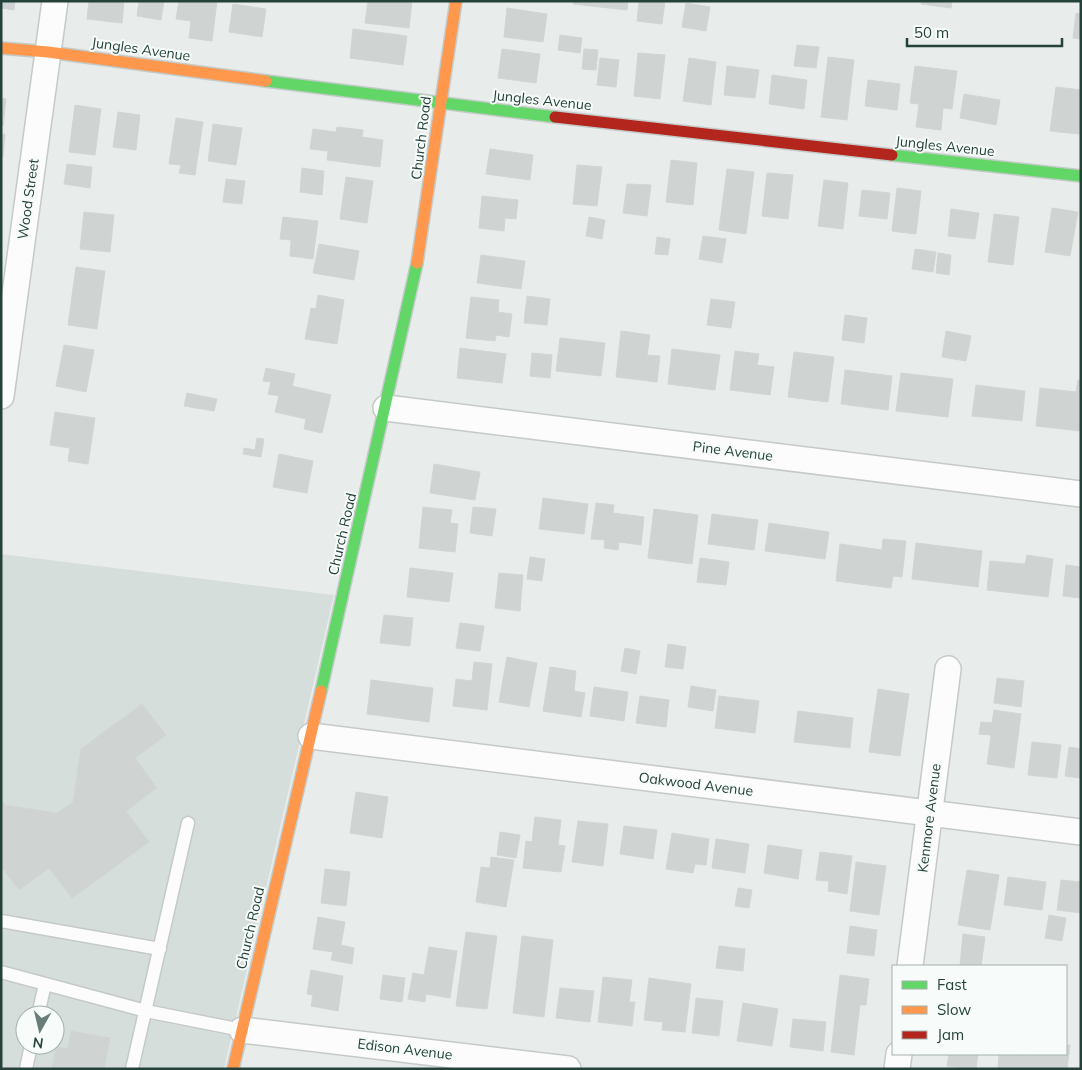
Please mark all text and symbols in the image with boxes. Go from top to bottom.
scale bar [907,15,1062,47]
text: 50 m [914,23,949,42]
street label: Jungles Avenue [90,33,192,65]
street label: Jungles Avenue [492,86,592,114]
street label: Church Road [407,95,435,181]
street label: Jungles Avenue [895,132,995,160]
street label: Wood Street [13,157,43,241]
street label: Pine Avenue [692,437,774,465]
street label: Church Road [324,491,360,577]
street label: Kenmore Avenue [913,762,945,874]
street label: Oakwood Avenue [638,768,754,800]
street label: Church Road [232,885,268,971]
legend [892,965,1067,1055]
text: Fast [937,975,967,994]
text: Slow [937,1000,971,1019]
north arrow [15,1005,65,1055]
text: Jam [937,1025,964,1044]
text: N [32,1033,45,1053]
street label: Edison Avenue [357,1034,453,1064]

